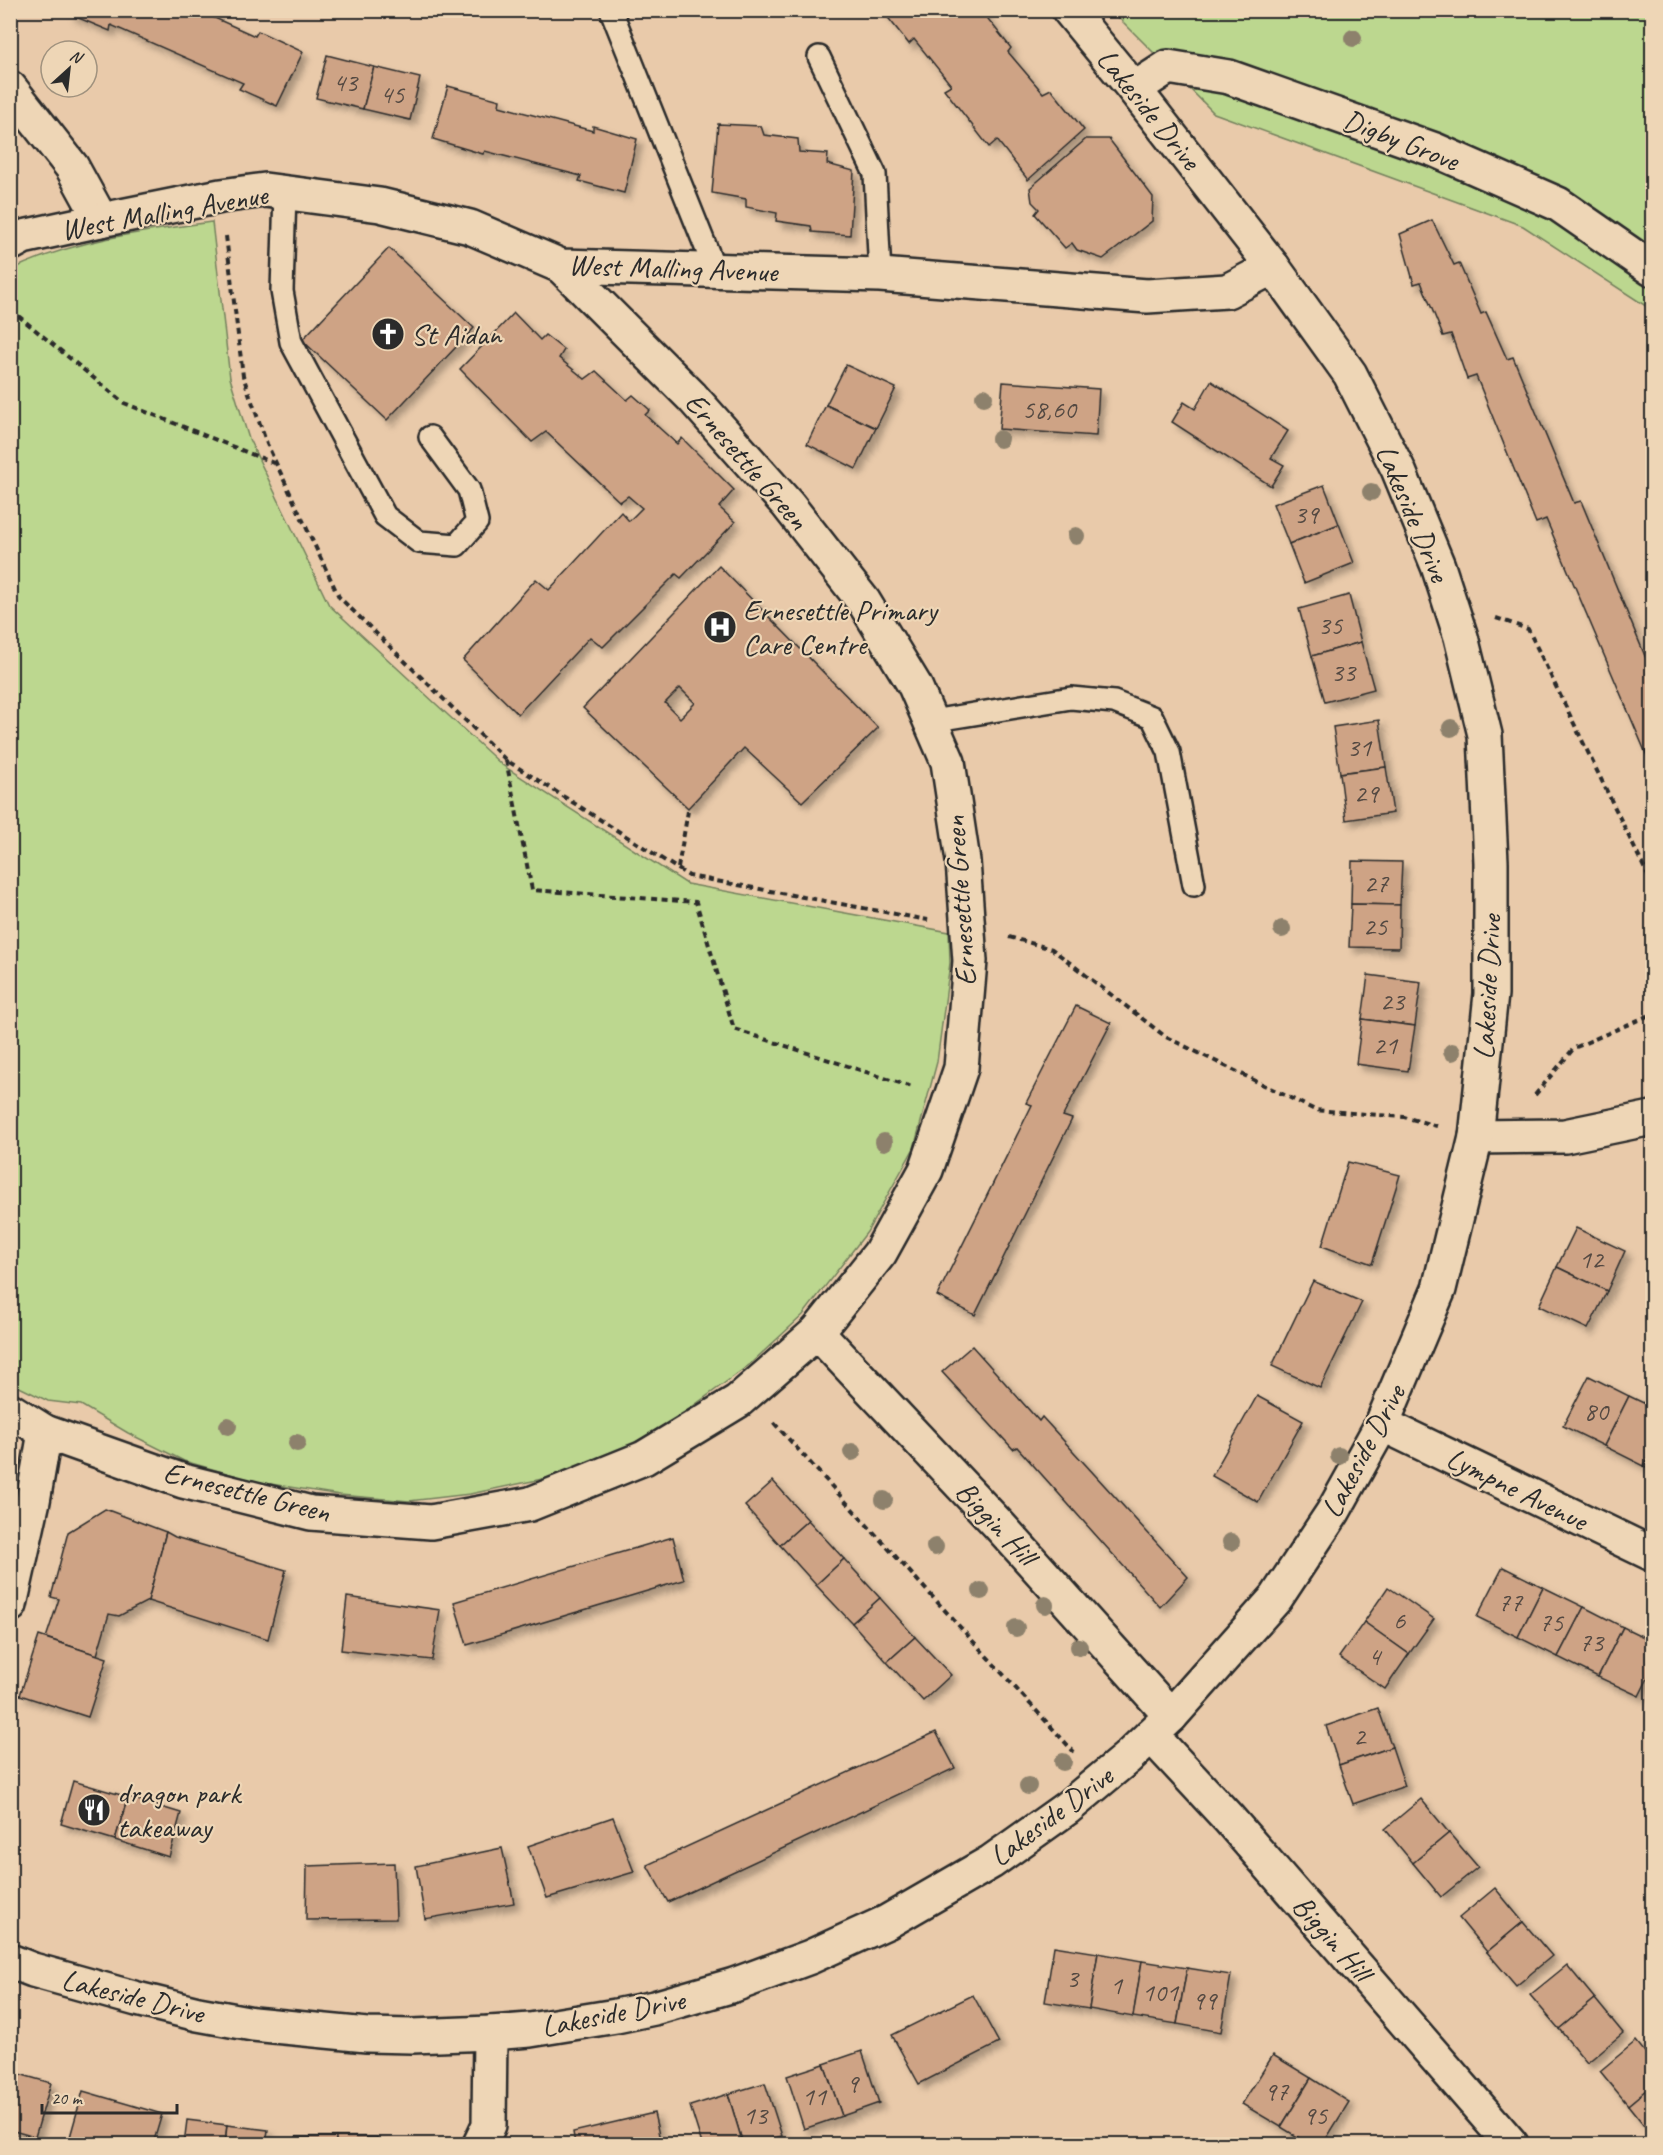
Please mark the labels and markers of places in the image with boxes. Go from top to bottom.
place label: St Aidan [411,315,503,353]
church icon: St Aidan [370,316,406,352]
place label: Ernesettle Primary Care Centre [743,591,940,663]
hospital icon: Ernesettle Primary Care Centre [702,609,738,645]
place label: dragon park takeaway [117,1774,242,1846]
restaurant icon: dragon park takeaway [76,1792,112,1828]

